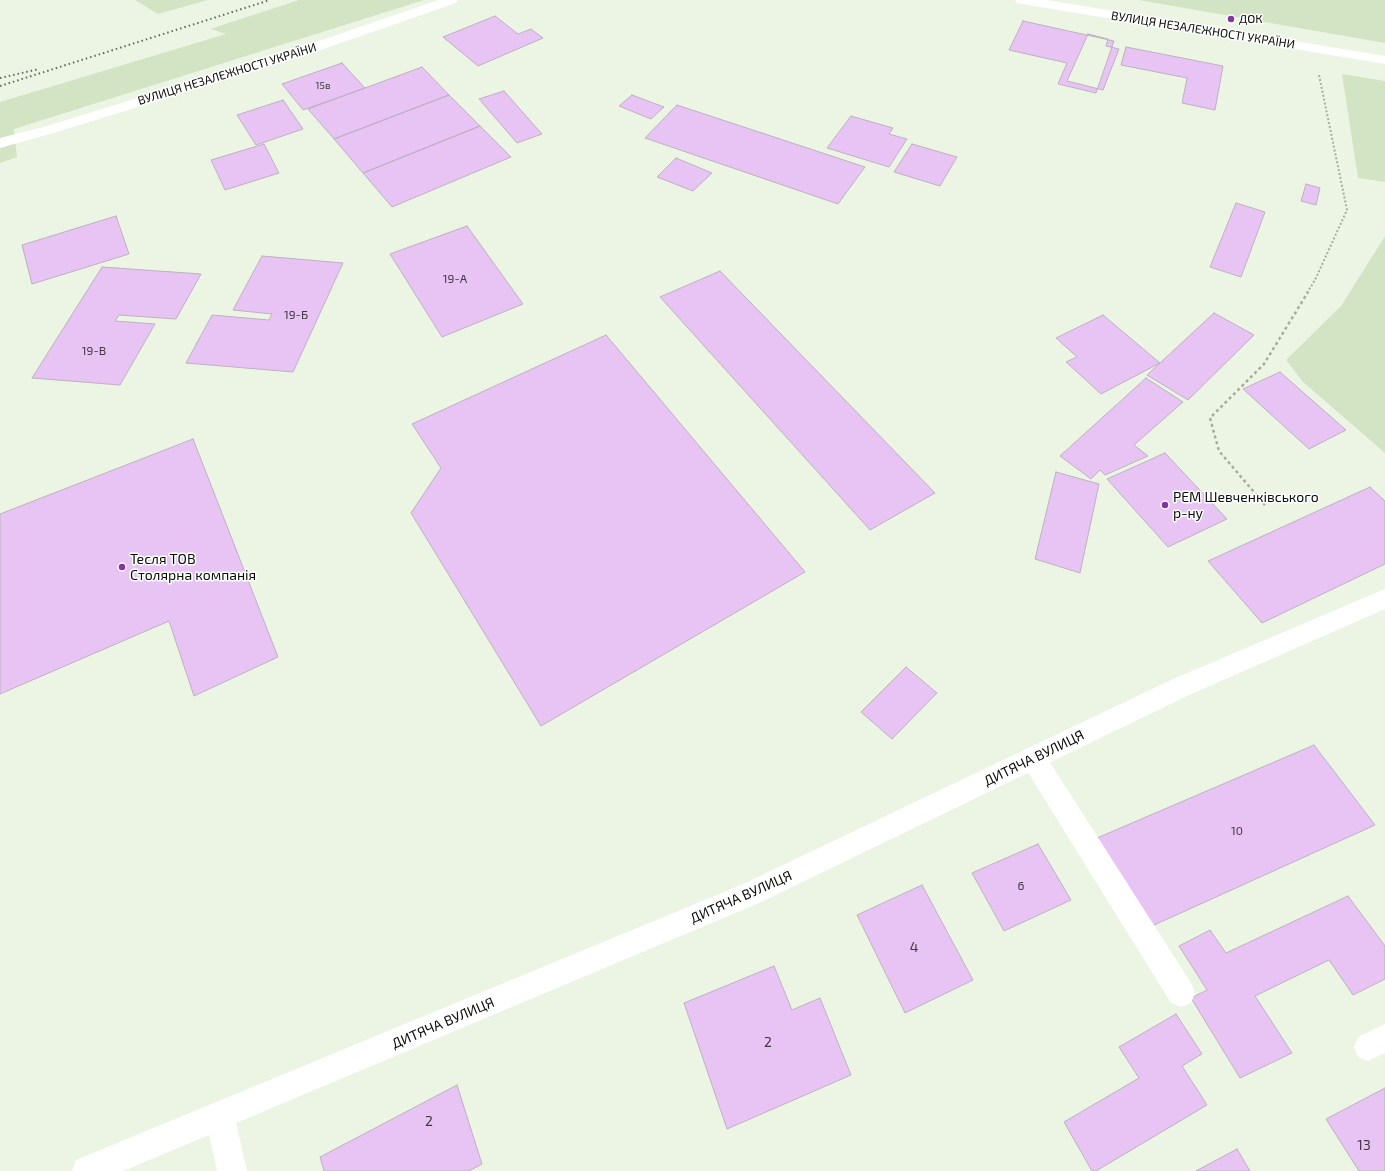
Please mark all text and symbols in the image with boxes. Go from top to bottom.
street label: ВУЛИЦЯ НЕЗАЛЕЖНОСТІ УКРАЇНИ [1110,8,1296,52]
place label: ДОК [1239,12,1262,26]
marker: ДОК [1226,14,1236,24]
street label: ВУЛИЦЯ НЕЗАЛЕЖНОСТІ УКРАЇНИ [136,40,318,108]
house number: 15в [316,80,330,92]
house number: 19-А [443,272,467,286]
house number: 19-Б [284,308,308,322]
house number: 19-В [82,344,106,358]
place label: РЕМ Шевченківського р-ну [1173,489,1319,522]
marker: РЕМ Шевченківського р-ну [1160,500,1170,510]
place label: Тесля ТОВ Столярна компанія [130,551,256,584]
marker: Тесля ТОВ Столярна компанія [117,562,127,572]
street label: ДИТЯЧА ВУЛИЦЯ [981,726,1087,790]
house number: 10 [1231,824,1243,838]
street label: ДИТЯЧА ВУЛИЦЯ [687,867,795,927]
house number: 6 [1018,879,1024,893]
house number: 4 [910,939,918,955]
street label: ДИТЯЧА ВУЛИЦЯ [389,994,497,1052]
house number: 2 [764,1034,772,1050]
house number: 2 [425,1113,433,1129]
house number: 13 [1357,1137,1371,1153]

